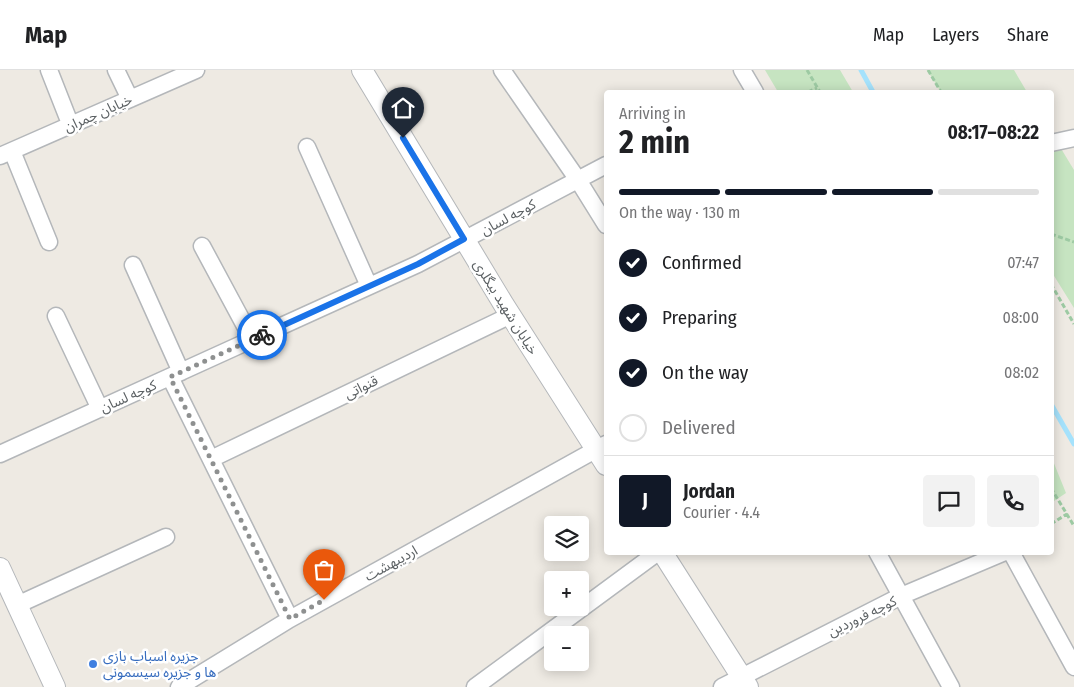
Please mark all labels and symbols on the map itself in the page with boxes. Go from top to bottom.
pin [382,87,424,138]
street label: خیابان چمران [62,91,135,137]
street label: کوچه لسان [478,196,539,240]
street label: خیابان شهید بیگلری [470,257,542,358]
courier [237,310,287,360]
street label: قنواتی [342,372,381,403]
street label: کوچه لسان [97,376,160,417]
street label: اردیبهشت [362,542,421,585]
pin [303,549,345,600]
street label: کوچه فروردین [825,592,900,641]
place label: جزیره اسباب بازی ها و جزیره سیسمونی [103,648,216,681]
marker: جزیره اسباب بازی ها و جزیره سیسمونی [87,658,99,670]

